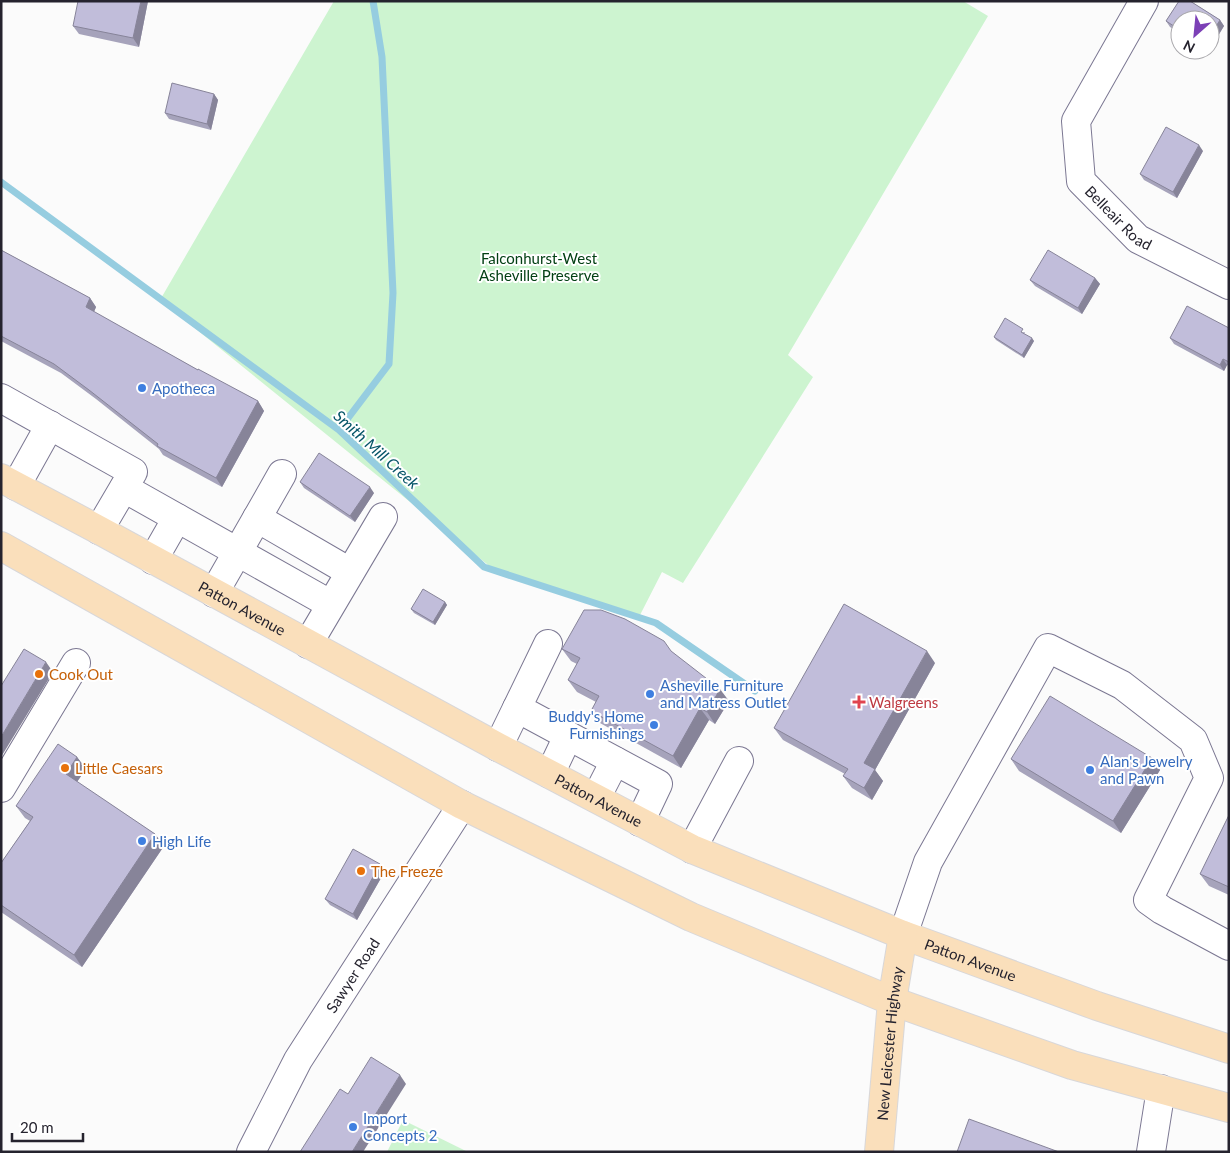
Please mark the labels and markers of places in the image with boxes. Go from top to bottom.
place label: Apotheca [152,379,215,397]
marker: Apotheca [136,382,148,394]
place label: Cook Out [49,665,114,683]
marker: Cook Out [33,668,45,680]
place label: Asheville Furniture and Matress Outlet [660,676,787,711]
marker: Asheville Furniture and Matress Outlet [644,688,656,700]
place label: Walgreens [869,693,938,711]
marker: Walgreens [853,696,865,708]
place label: Buddy's Home Furnishings [548,707,644,742]
marker: Buddy's Home Furnishings [648,719,660,731]
place label: Alan's Jewelry and Pawn [1100,752,1193,787]
place label: Little Caesars [75,759,163,777]
marker: Little Caesars [59,762,71,774]
marker: Alan's Jewelry and Pawn [1084,764,1096,776]
place label: High Life [152,832,211,850]
marker: High Life [136,835,148,847]
place label: The Freeze [371,862,443,880]
marker: The Freeze [355,865,367,877]
place label: Import Concepts 2 [363,1109,437,1144]
marker: Import Concepts 2 [347,1121,359,1133]

